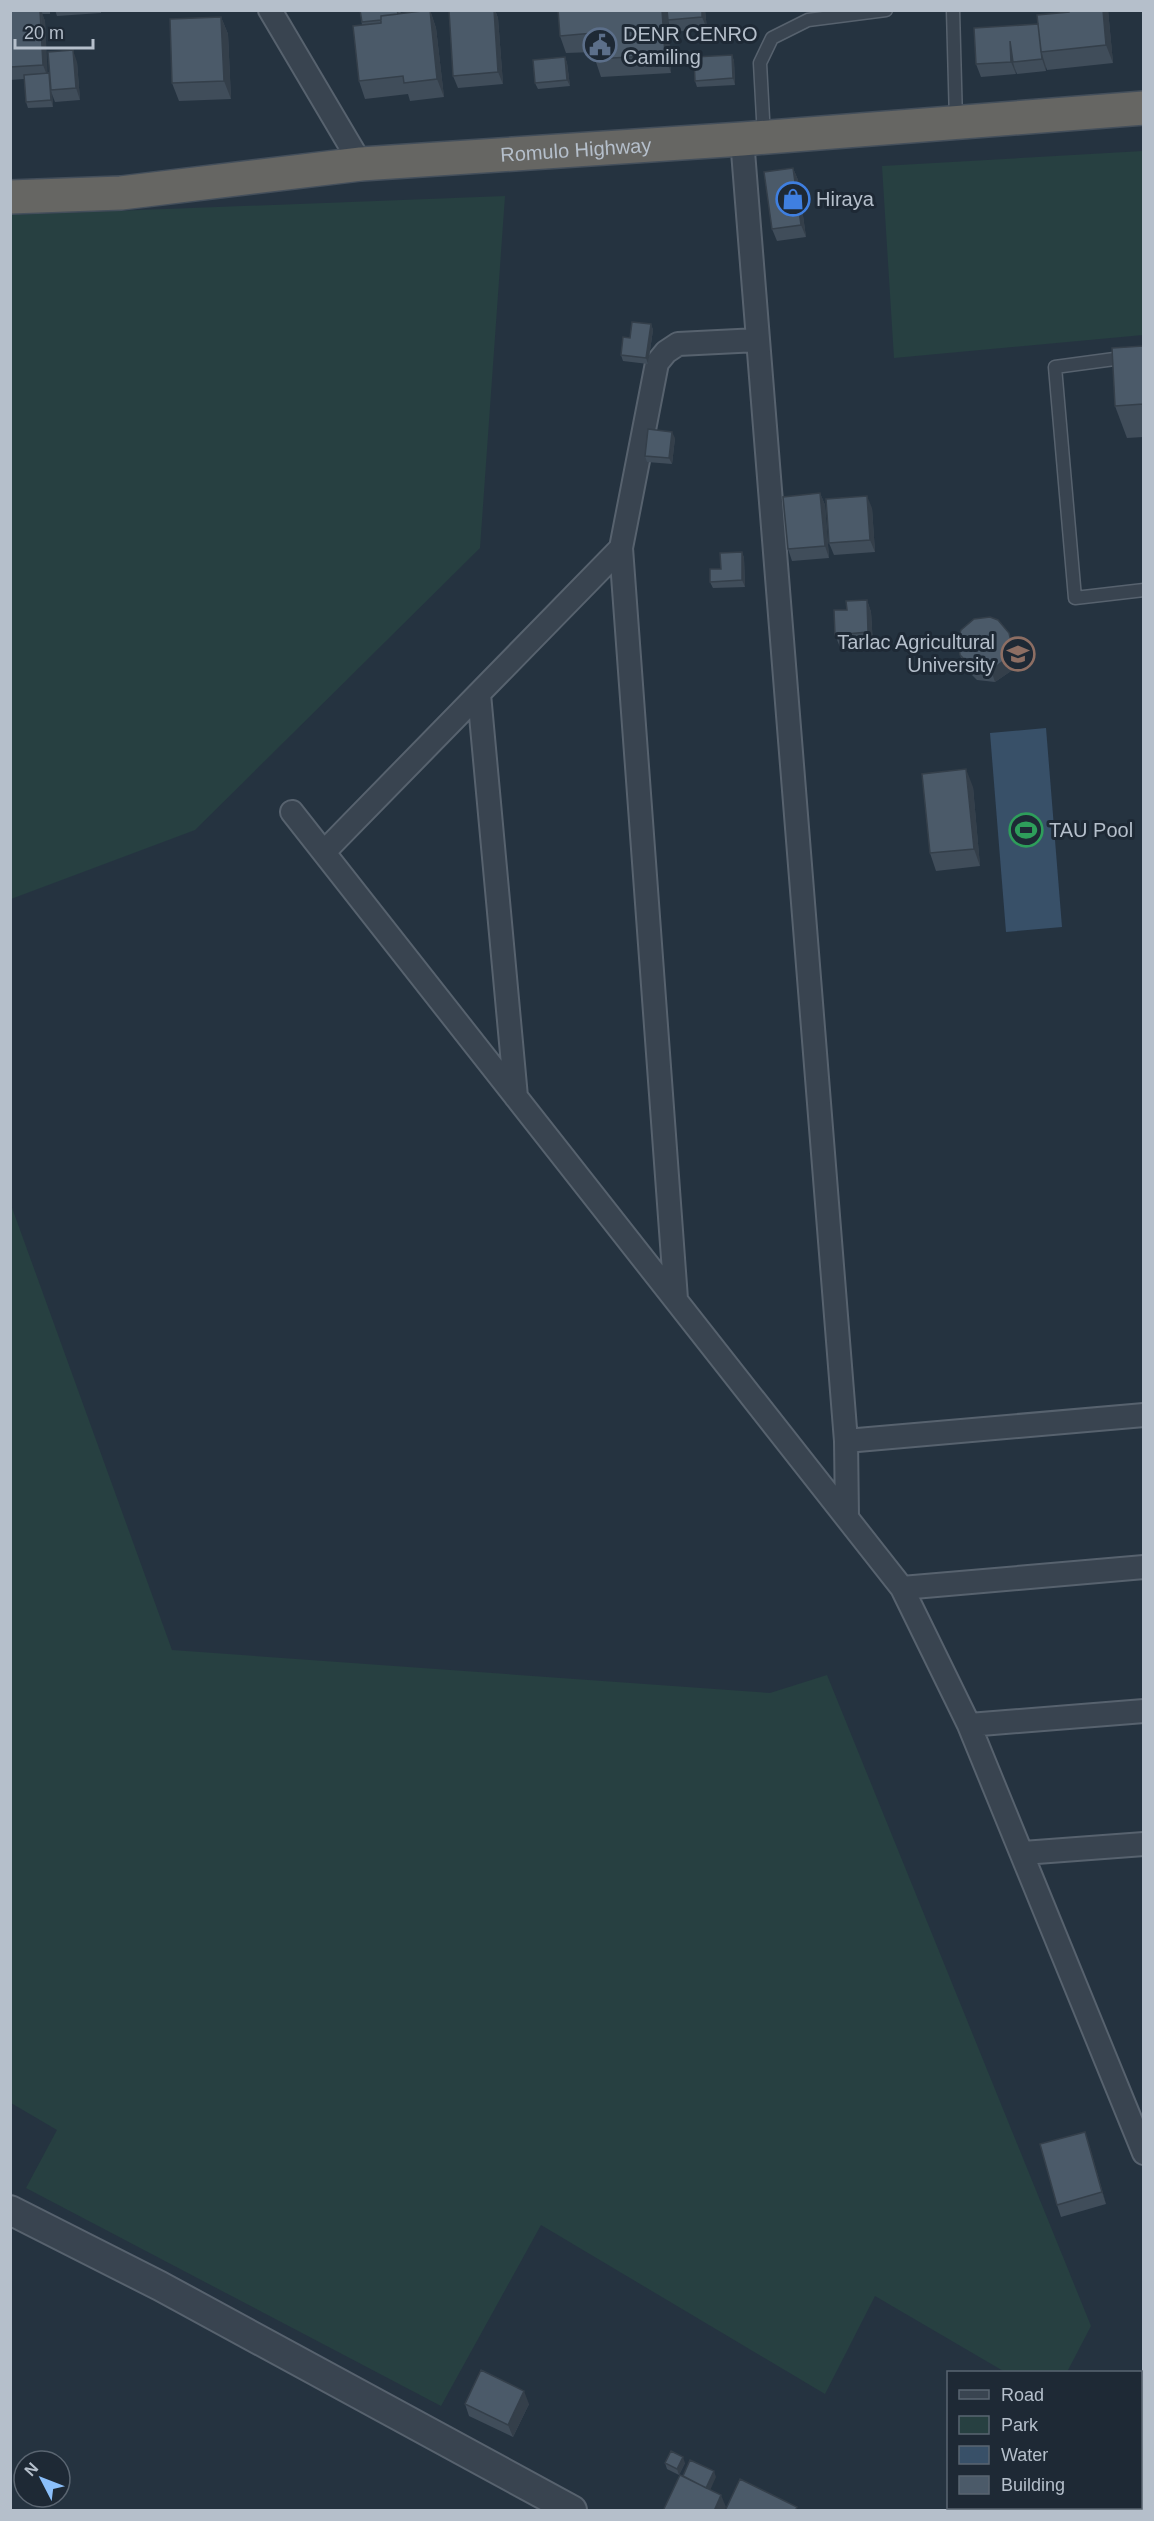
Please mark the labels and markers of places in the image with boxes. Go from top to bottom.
place label: DENR CENRO Camiling [623,23,757,68]
public building icon: DENR CENRO Camiling [582,27,618,63]
shop icon: Hiraya [775,181,811,217]
place label: Hiraya [816,188,875,210]
place label: Tarlac Agricultural University [837,631,995,676]
school or university icon: Tarlac Agricultural University [1000,636,1036,672]
sports icon: TAU Pool [1008,812,1044,848]
place label: TAU Pool [1049,819,1133,841]

